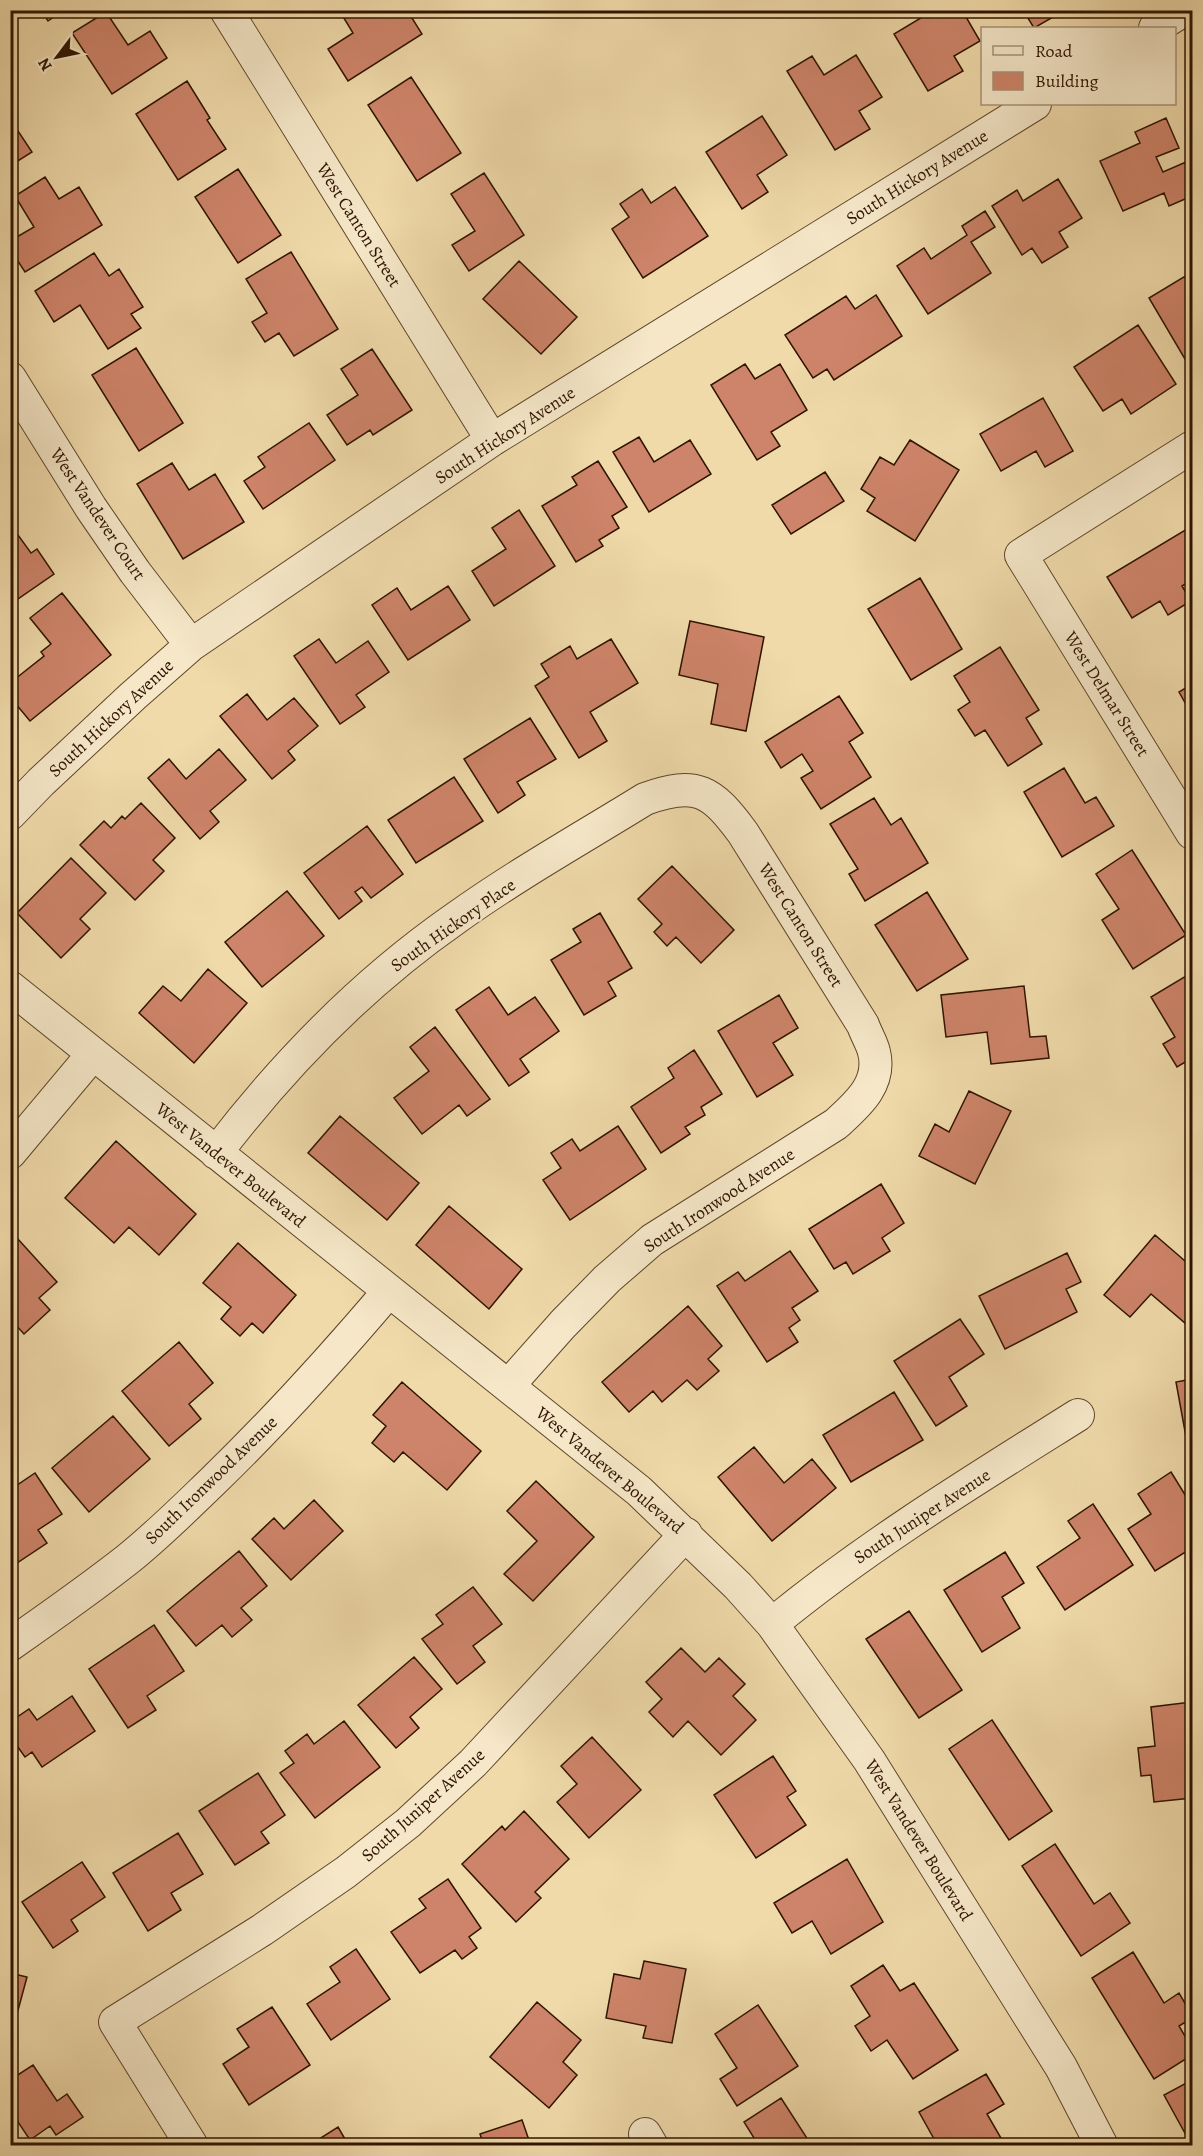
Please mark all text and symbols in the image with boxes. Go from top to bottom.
north arrow [27,27,87,87]
legend [981,27,1176,105]
text: Road [1035,39,1073,63]
text: N [33,53,58,75]
text: Building [1035,69,1099,93]
street label: South Hickory Avenue [842,124,992,230]
street label: West Canton Street [311,157,407,292]
street label: South Hickory Avenue [430,381,580,489]
street label: West Vandever Court [44,442,151,585]
street label: West Delmar Street [1058,626,1155,761]
street label: South Hickory Avenue [43,654,179,782]
street label: West Canton Street [753,857,849,992]
street label: South Hickory Place [386,873,520,977]
street label: West Vandever Boulevard [150,1096,311,1233]
street label: South Ironwood Avenue [639,1142,799,1258]
street label: West Vandever Boulevard [530,1400,689,1539]
street label: South Ironwood Avenue [139,1410,283,1550]
street label: South Juniper Avenue [849,1463,995,1569]
street label: South Juniper Avenue [356,1743,490,1867]
street label: West Vandever Boulevard [859,1754,979,1926]

